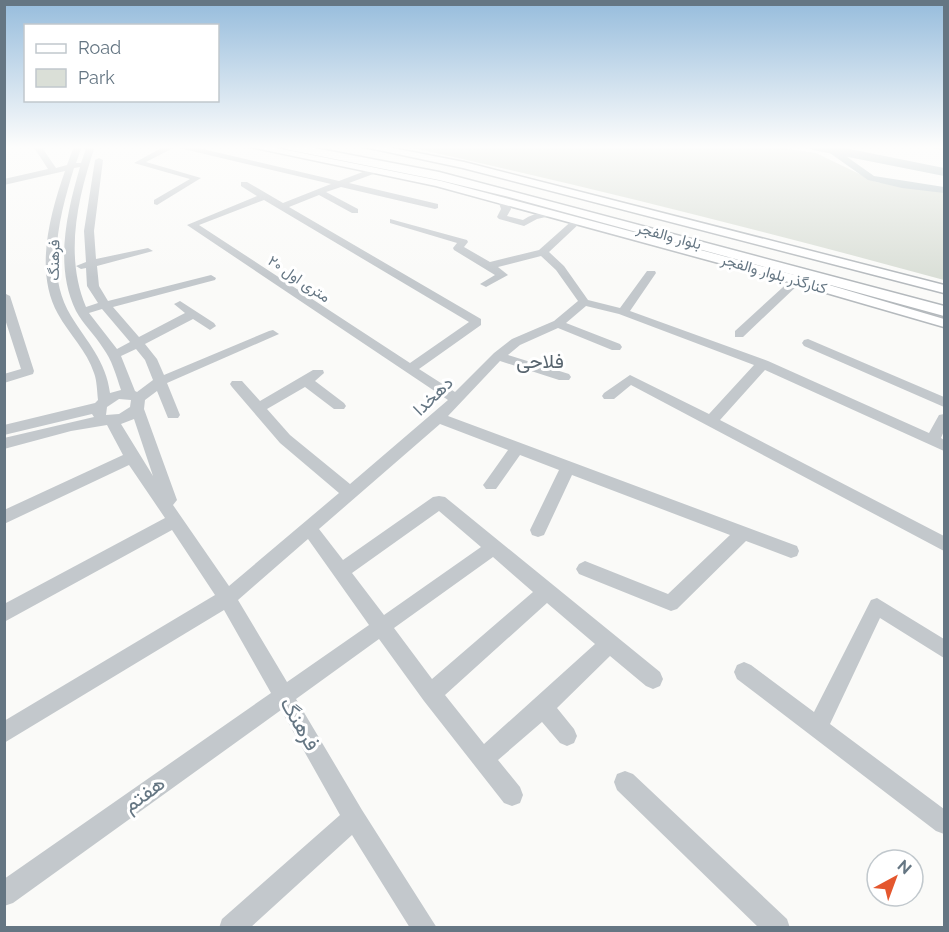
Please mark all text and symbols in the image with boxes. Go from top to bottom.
legend [24,24,219,102]
text: Road [78,37,121,58]
text: Park [78,67,115,88]
street label: بلوار والفجر [634,218,703,253]
street label: فرهنگ [45,239,63,281]
street label: کنارگذر بلوار والفجر [718,250,829,298]
street label: ۲۰ متری اول [264,252,334,307]
district label: فلاحی [516,349,564,373]
street label: دهخدا [408,372,457,420]
street label: فرهنگ [274,693,326,755]
street label: هفتم [118,770,171,819]
north arrow [865,848,925,908]
text: N [894,856,915,878]

